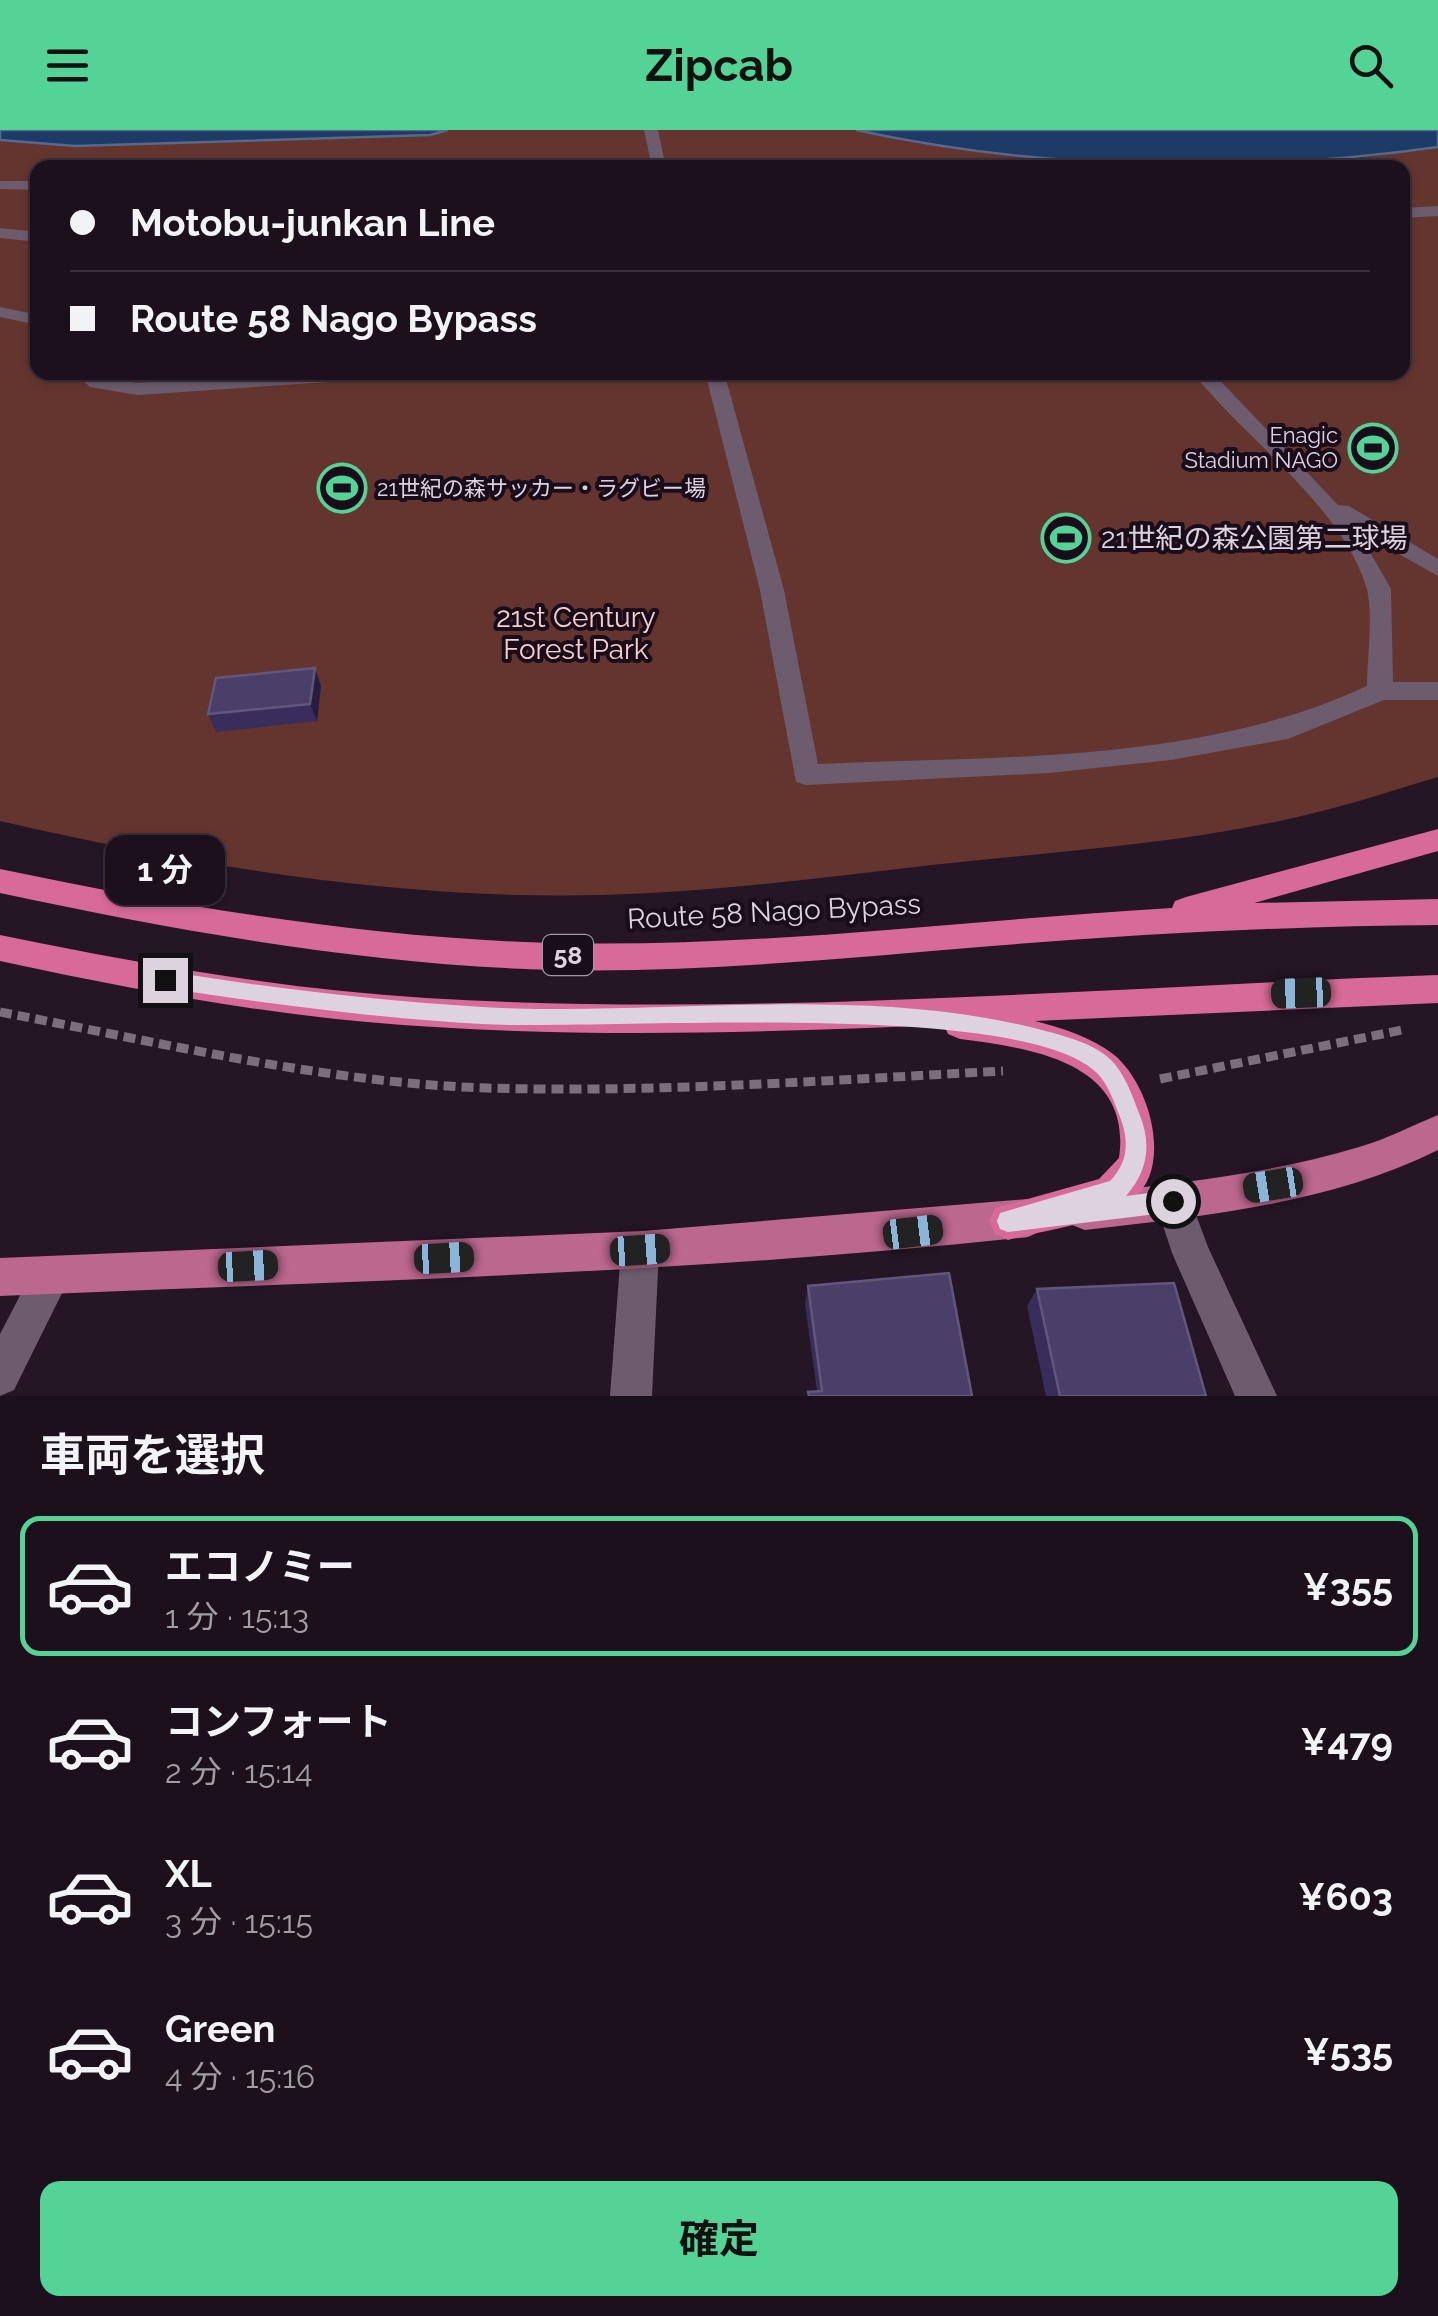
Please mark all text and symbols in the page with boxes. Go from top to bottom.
icon: menu [40,38,95,93]
icon: search [1343,38,1398,93]
text: Zipcab [645,39,793,92]
text: Motobu-junkan Line [130,200,495,245]
text: Route 58 Nago Bypass [130,296,537,341]
place label: Enagic Stadium NAGO [1185,422,1338,473]
sports icon: Enagic Stadium NAGO [1347,422,1399,474]
sports icon: 21世紀の森サッカー・ラグビー場 [316,462,368,514]
place label: 21世紀の森サッカー・ラグビー場 [377,475,706,501]
sports icon: 21世紀の森公園第二球場 [1040,512,1092,564]
place label: 21世紀の森公園第二球場 [1101,522,1408,555]
park label: 21st Century Forest Park [496,601,656,666]
callout: 1 分 [105,835,225,905]
text: 1 分 [137,851,193,888]
street label: Route 58 Nago Bypass [626,887,922,936]
road number: 58 [543,935,593,975]
route end [143,958,188,1003]
car [1270,977,1332,1009]
car [1241,1165,1305,1205]
route start [1151,1179,1196,1224]
car [881,1213,945,1251]
car [609,1233,671,1267]
car [413,1241,475,1275]
car [217,1249,279,1283]
text: 車両を選択 [40,1429,265,1482]
icon: car [45,1541,135,1631]
text: エコノミー [165,1544,355,1589]
text: ¥355 [1303,1564,1393,1609]
text: 1 分 · 15:13 [165,1598,309,1635]
icon: car [45,1696,135,1786]
text: コンフォート [165,1699,392,1744]
text: ¥479 [1301,1719,1393,1764]
text: 2 分 · 15:14 [165,1753,313,1790]
icon: car [45,1851,135,1941]
text: XL [165,1851,212,1896]
text: ¥603 [1298,1874,1393,1919]
text: 3 分 · 15:15 [165,1903,313,1940]
icon: car [45,2006,135,2096]
text: Green [165,2006,275,2051]
text: ¥535 [1303,2029,1393,2074]
text: 4 分 · 15:16 [165,2058,315,2095]
button: 確定 [40,2181,1398,2296]

